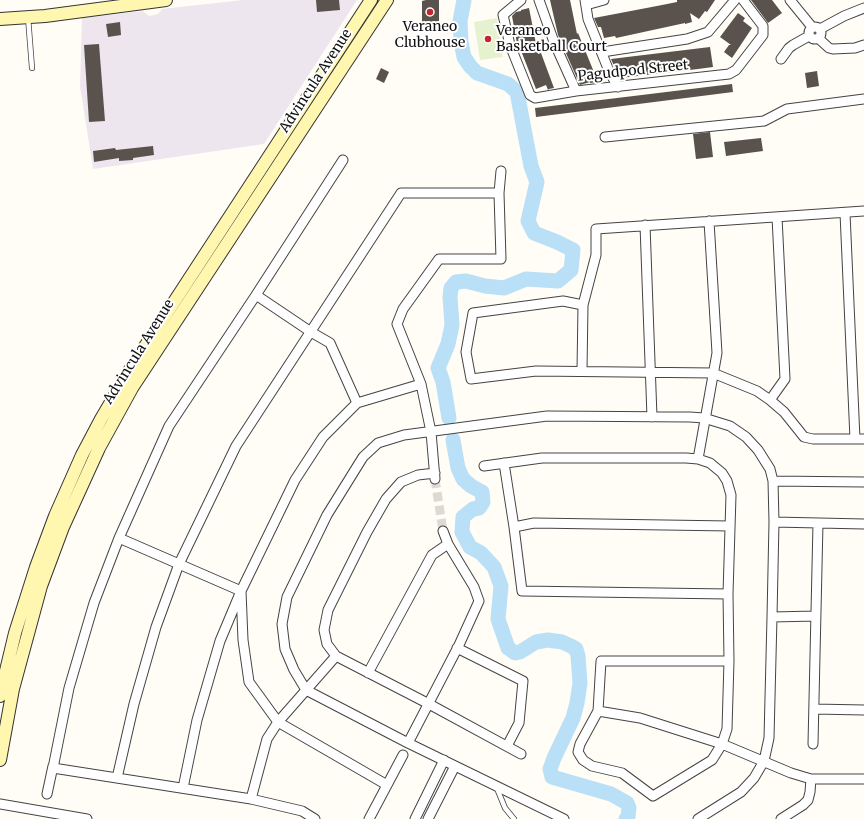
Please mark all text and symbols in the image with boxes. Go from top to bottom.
marker: Veraneo Clubhouse [425,7,435,17]
place label: Veraneo Clubhouse [395,19,465,52]
place label: Veraneo Basketball Court [496,23,607,56]
street label: Advincula Avenue [276,26,356,136]
marker: Veraneo Basketball Court [483,34,493,44]
street label: Pagudpod Street [577,57,689,85]
street label: Advincula Avenue [100,297,178,407]

